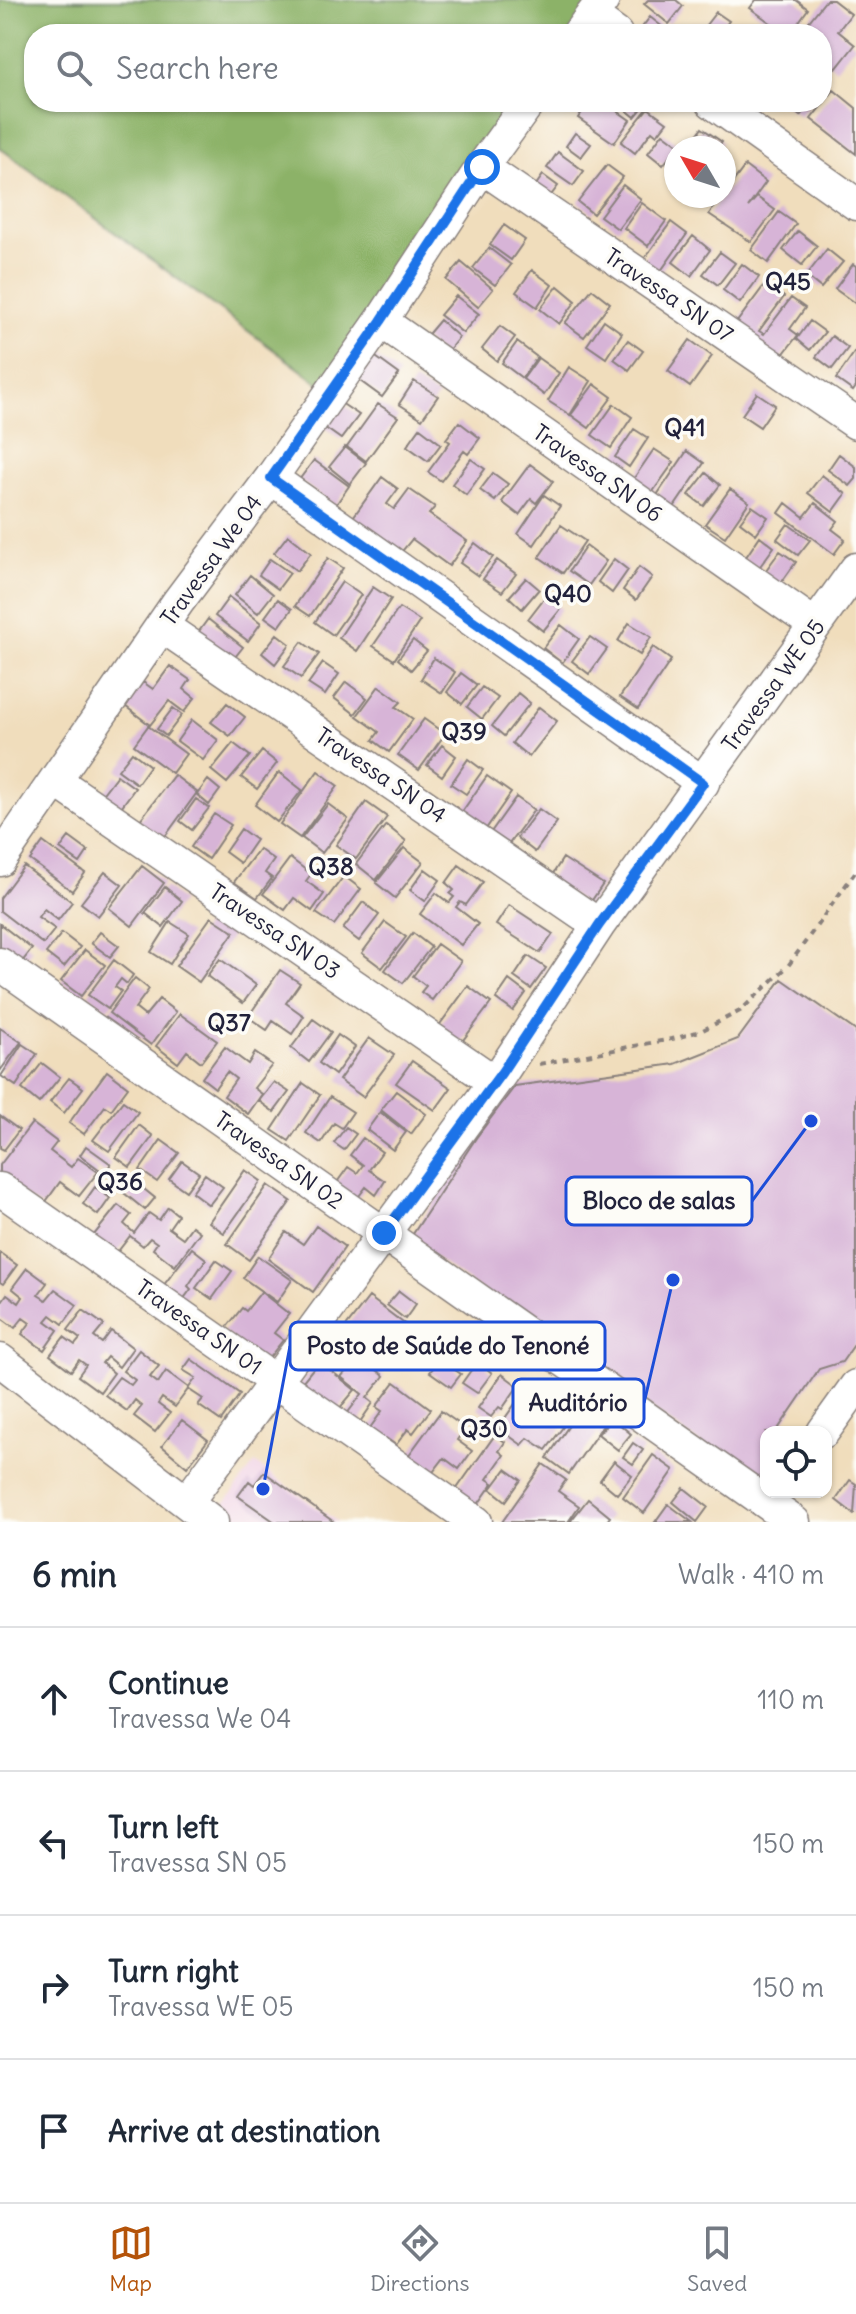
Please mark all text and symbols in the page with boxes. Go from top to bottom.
search box [24,24,832,112]
icon: search [52,46,96,90]
text: Search here [116,49,279,87]
north arrow [664,136,736,208]
route start [464,149,500,185]
street label: Travessa SN 07 [599,242,739,348]
district label: Q45 [765,266,811,296]
district label: Q41 [664,412,706,442]
street label: Travessa SN 06 [528,418,668,528]
street label: Travessa We 04 [154,489,268,631]
district label: Q40 [544,578,592,608]
street label: Travessa WE 05 [716,613,830,757]
district label: Q39 [441,716,487,746]
street label: Travessa SN 04 [310,721,452,829]
district label: Q38 [308,851,354,881]
street label: Travessa SN 03 [204,877,346,985]
district label: Q37 [207,1007,251,1037]
street label: Travessa SN 02 [209,1105,349,1215]
district label: Q36 [97,1166,143,1196]
callout: Bloco de salas [566,1177,752,1225]
text: Bloco de salas [582,1185,736,1215]
route end [366,1215,402,1251]
street label: Travessa SN 01 [131,1273,267,1381]
callout: Posto de Saúde do Tenoné [290,1322,605,1370]
text: Posto de Saúde do Tenoné [306,1330,590,1360]
callout: Auditório [513,1379,644,1427]
text: Auditório [528,1387,628,1417]
district label: Q30 [460,1413,508,1443]
map controls [760,1426,832,1498]
button: locate [760,1426,832,1498]
text: 6 min [32,1553,117,1596]
text: Walk · 410 m [678,1558,824,1591]
text: Continue [108,1664,229,1702]
icon: ahead [32,1677,76,1721]
text: 110 m [757,1683,824,1716]
text: Travessa We 04 [108,1702,291,1735]
text: Turn left [108,1808,219,1846]
icon: left [32,1821,76,1865]
text: 150 m [753,1827,824,1860]
text: Travessa SN 05 [108,1846,287,1879]
text: Turn right [108,1952,239,1990]
icon: right [32,1965,76,2009]
text: 150 m [753,1971,824,2004]
text: Travessa WE 05 [108,1990,293,2023]
icon: arrive [32,2109,76,2153]
text: Arrive at destination [108,2112,380,2150]
tab: Map [109,2221,153,2297]
tab: Directions [370,2221,470,2297]
tab: Saved [687,2221,747,2297]

